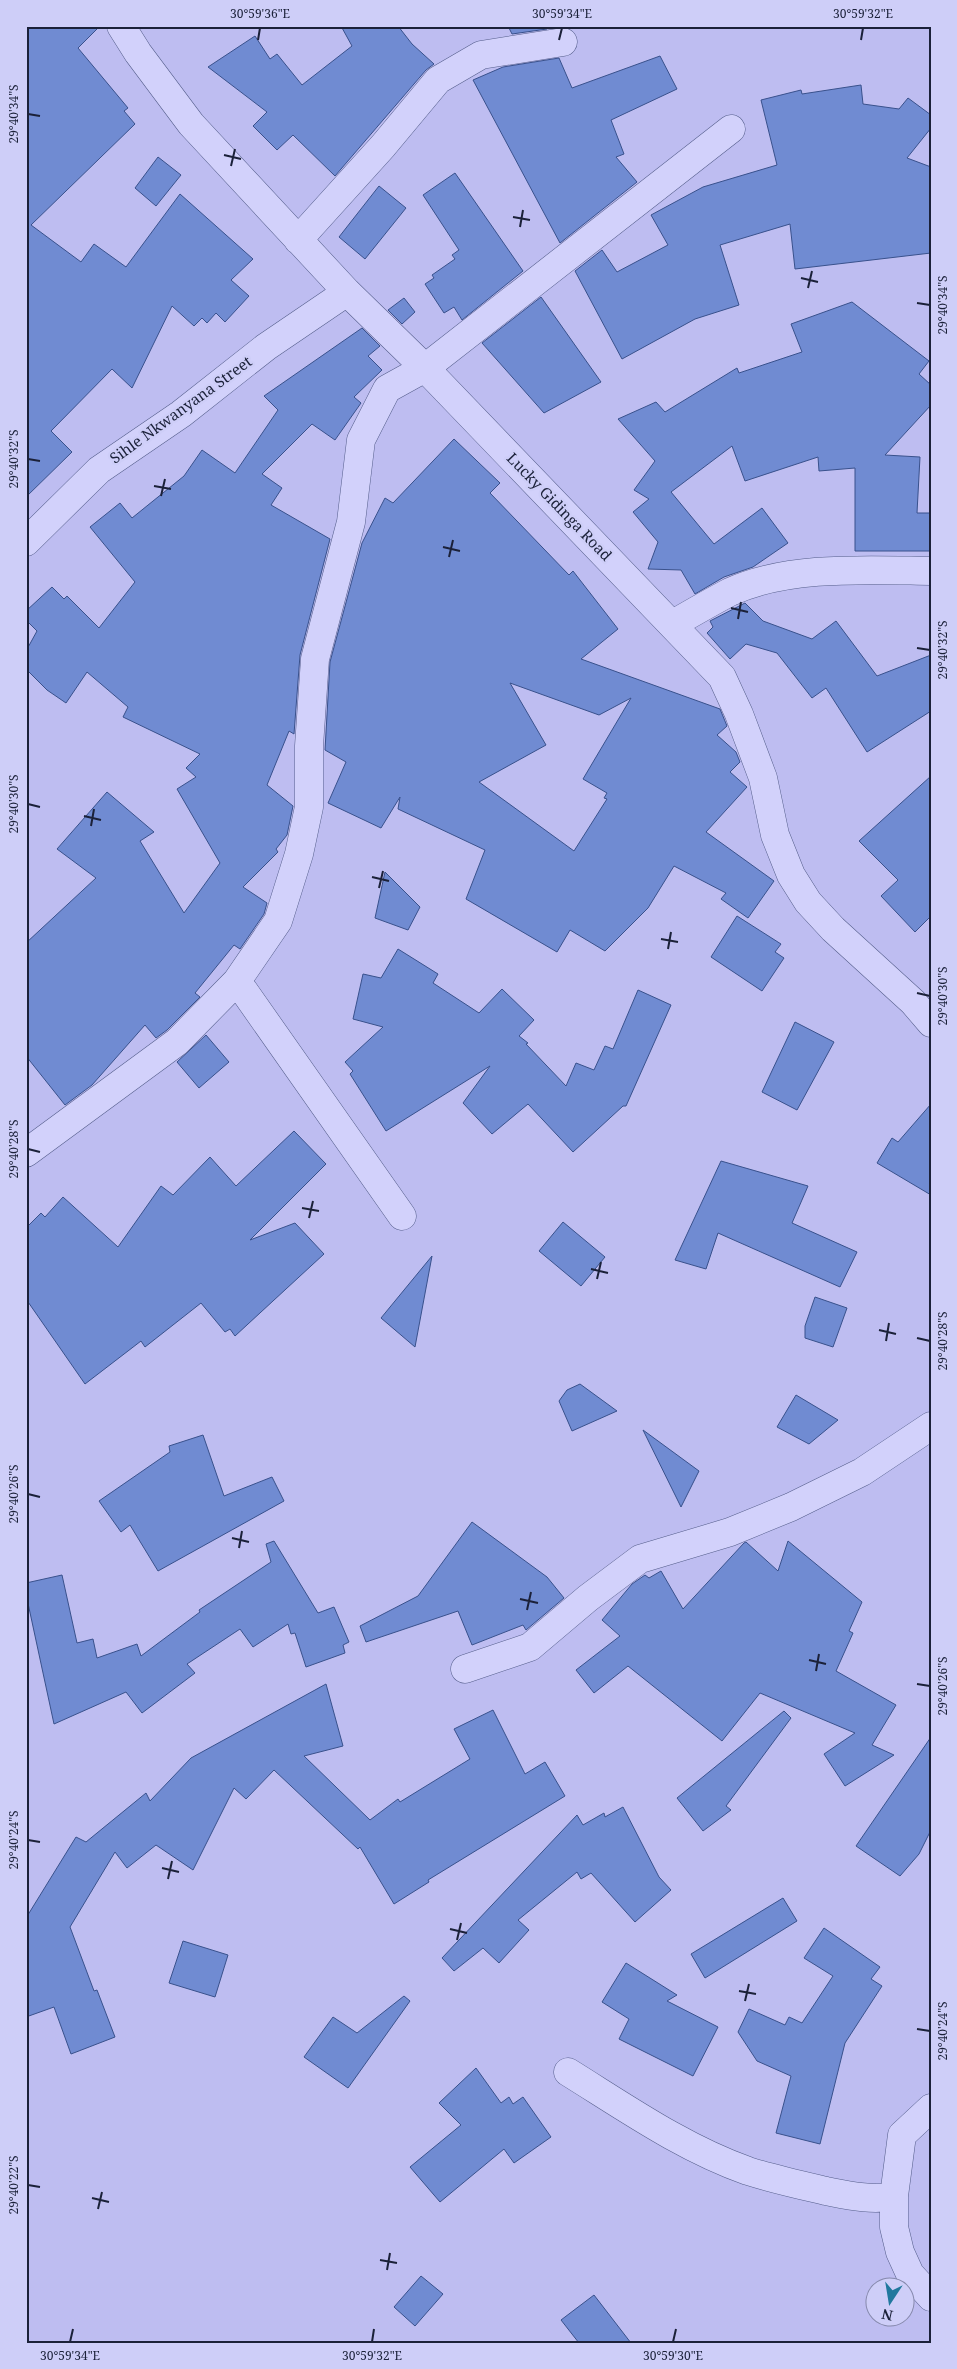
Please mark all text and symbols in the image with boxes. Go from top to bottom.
text: 30°59'36"E [230,5,290,22]
text: 30°59'34"E [532,5,592,22]
text: 30°59'32"E [833,5,893,22]
text: 29°40'34"S [5,84,22,144]
text: 29°40'34"S [934,275,951,335]
street label: Sihle Nkwanyana Street [105,351,255,467]
text: 29°40'32"S [5,429,22,489]
street label: Lucky Gidinga Road [503,448,617,565]
text: 29°40'32"S [934,620,951,680]
text: 29°40'30"S [5,774,22,834]
text: 29°40'30"S [934,966,951,1026]
text: 29°40'28"S [5,1119,22,1179]
text: 29°40'28"S [934,1311,951,1371]
text: 29°40'26"S [5,1464,22,1524]
text: 29°40'26"S [934,1656,951,1716]
text: 29°40'24"S [5,1810,22,1870]
text: 29°40'24"S [934,2001,951,2061]
text: 29°40'22"S [5,2155,22,2215]
north arrow [864,2276,914,2326]
text: N [880,2305,895,2326]
text: 30°59'34"E [40,2347,100,2364]
text: 30°59'32"E [342,2347,402,2364]
text: 30°59'30"E [643,2347,703,2364]

